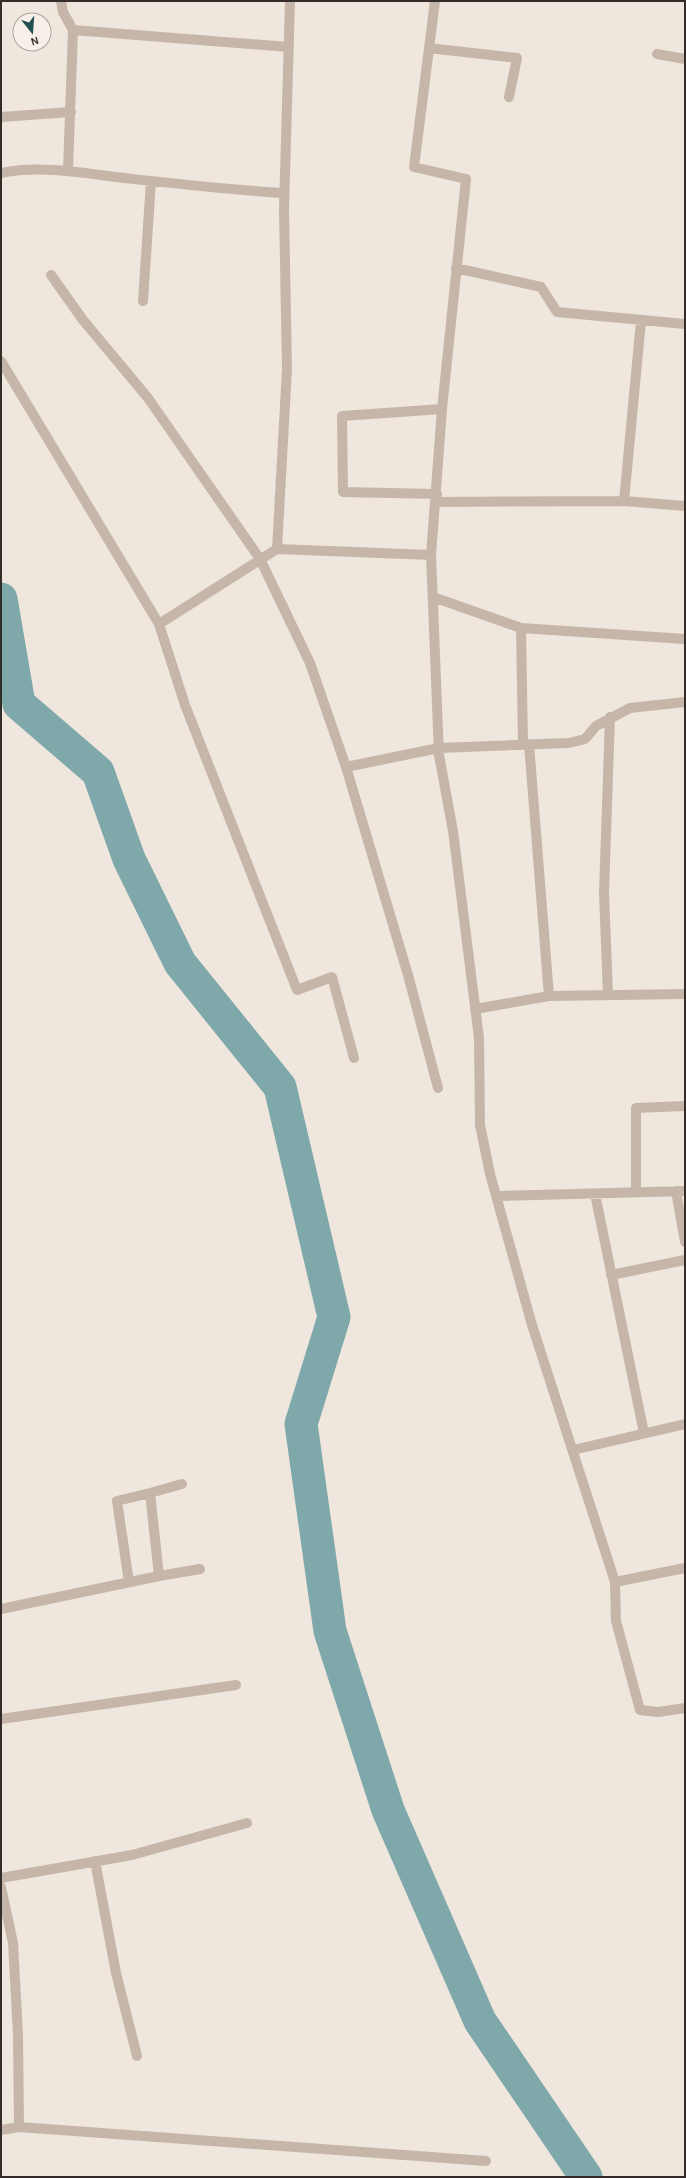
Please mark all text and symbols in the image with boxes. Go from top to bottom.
north arrow [12,12,52,52]
text: N [29,34,40,48]

